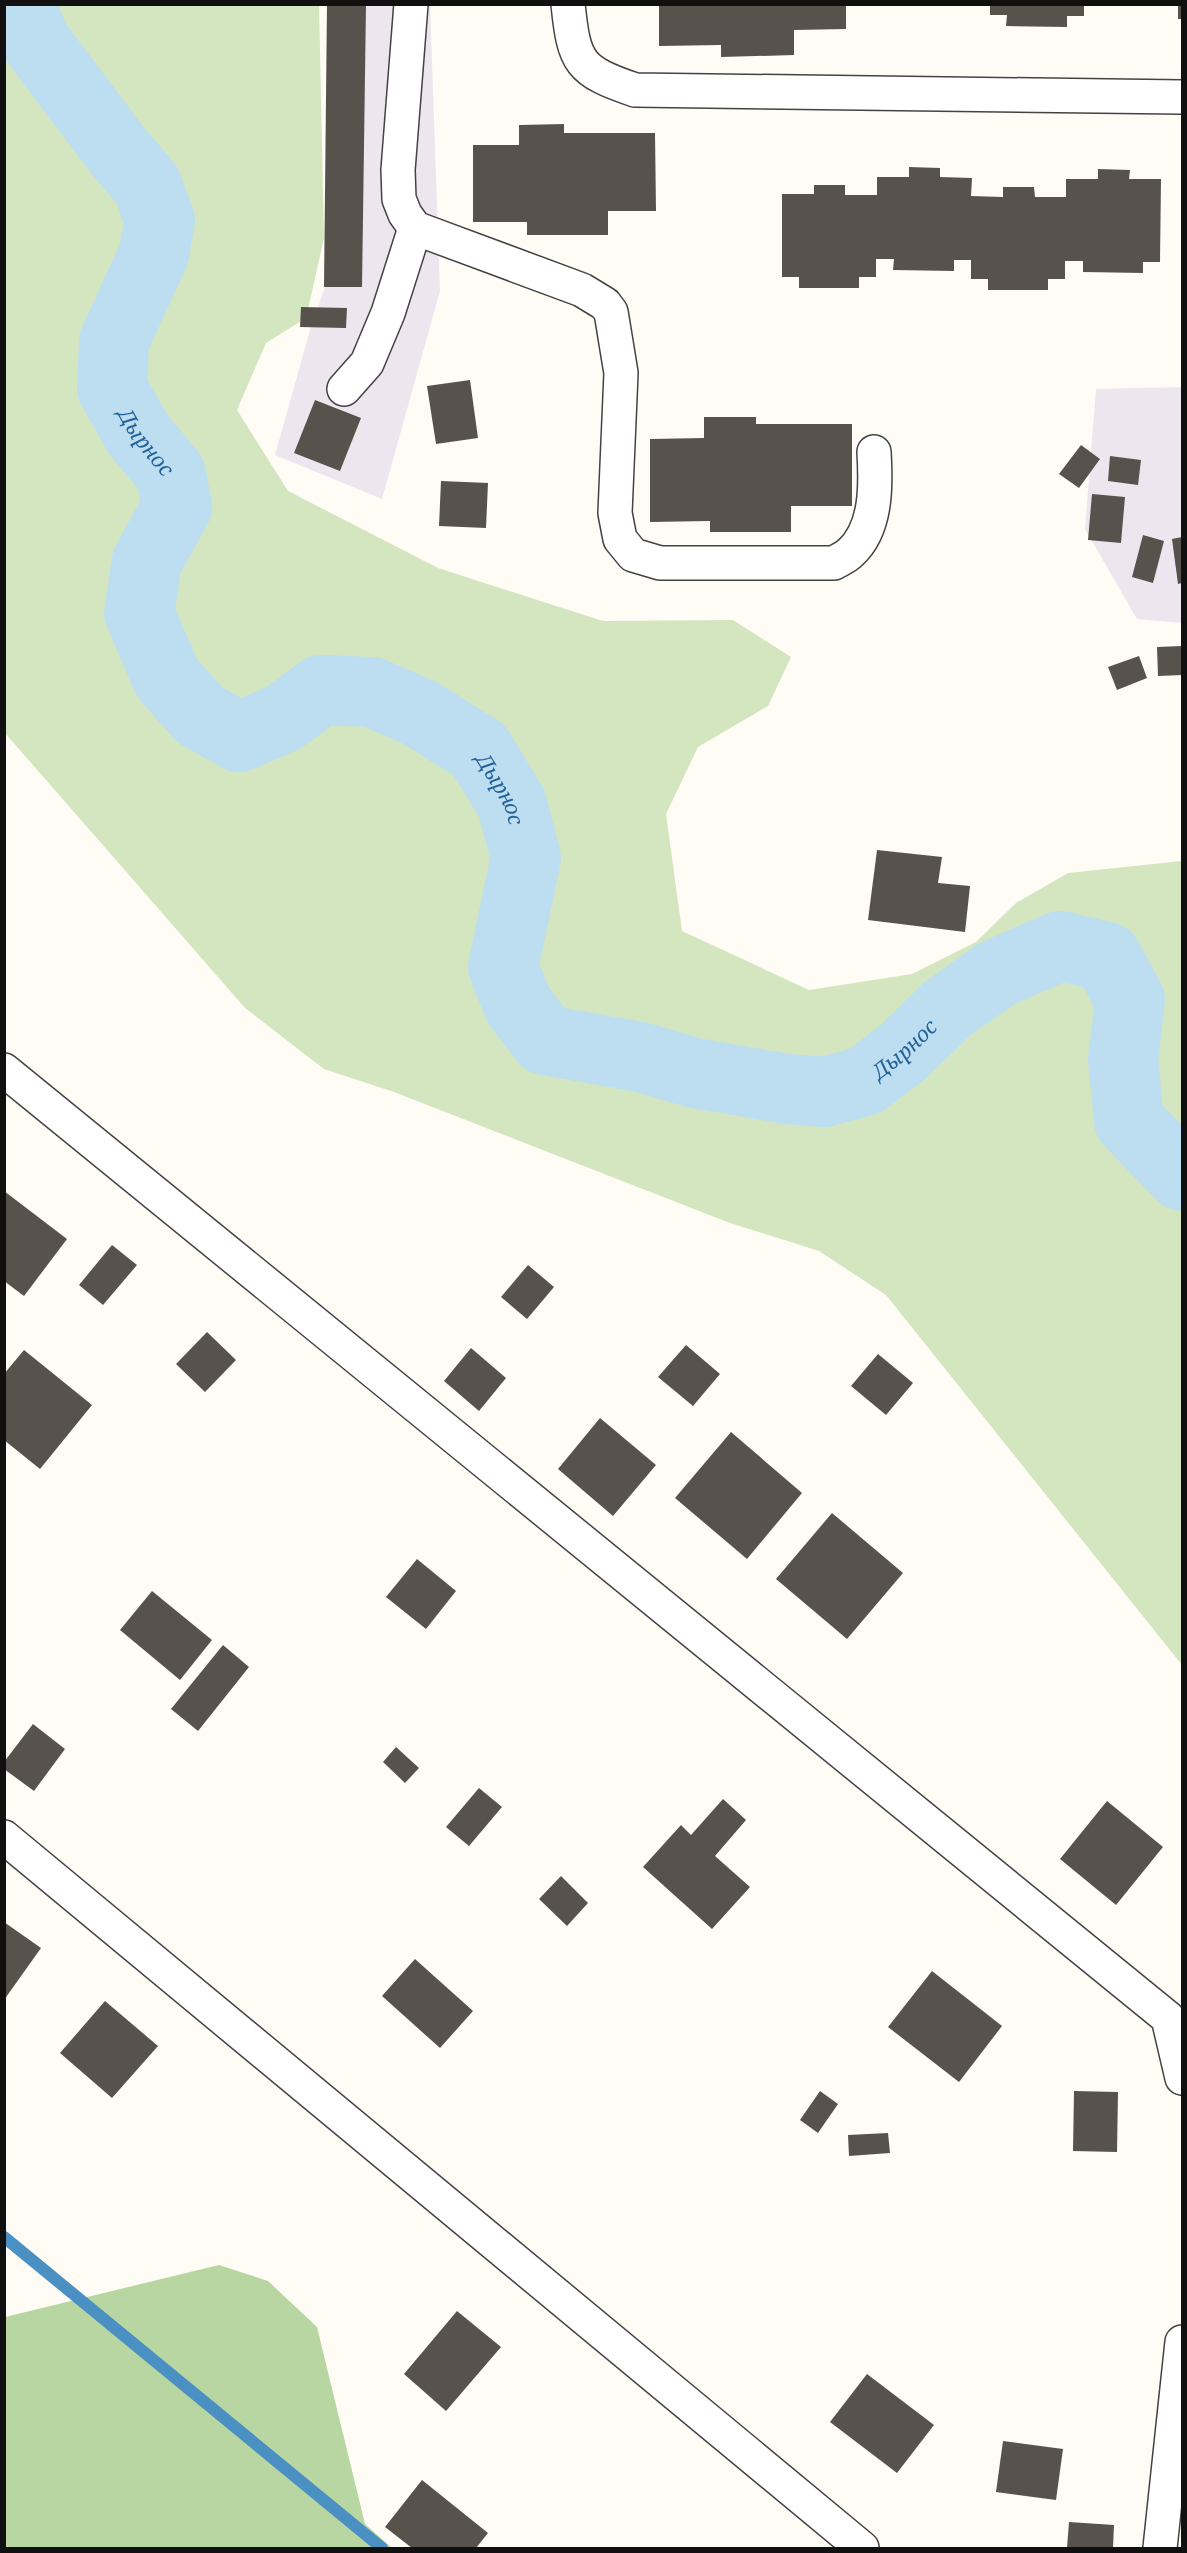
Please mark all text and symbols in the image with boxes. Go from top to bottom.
water label: Дырнос [111,401,181,482]
water label: Дырнос [469,746,531,828]
water label: Дырнос [864,1012,943,1086]

